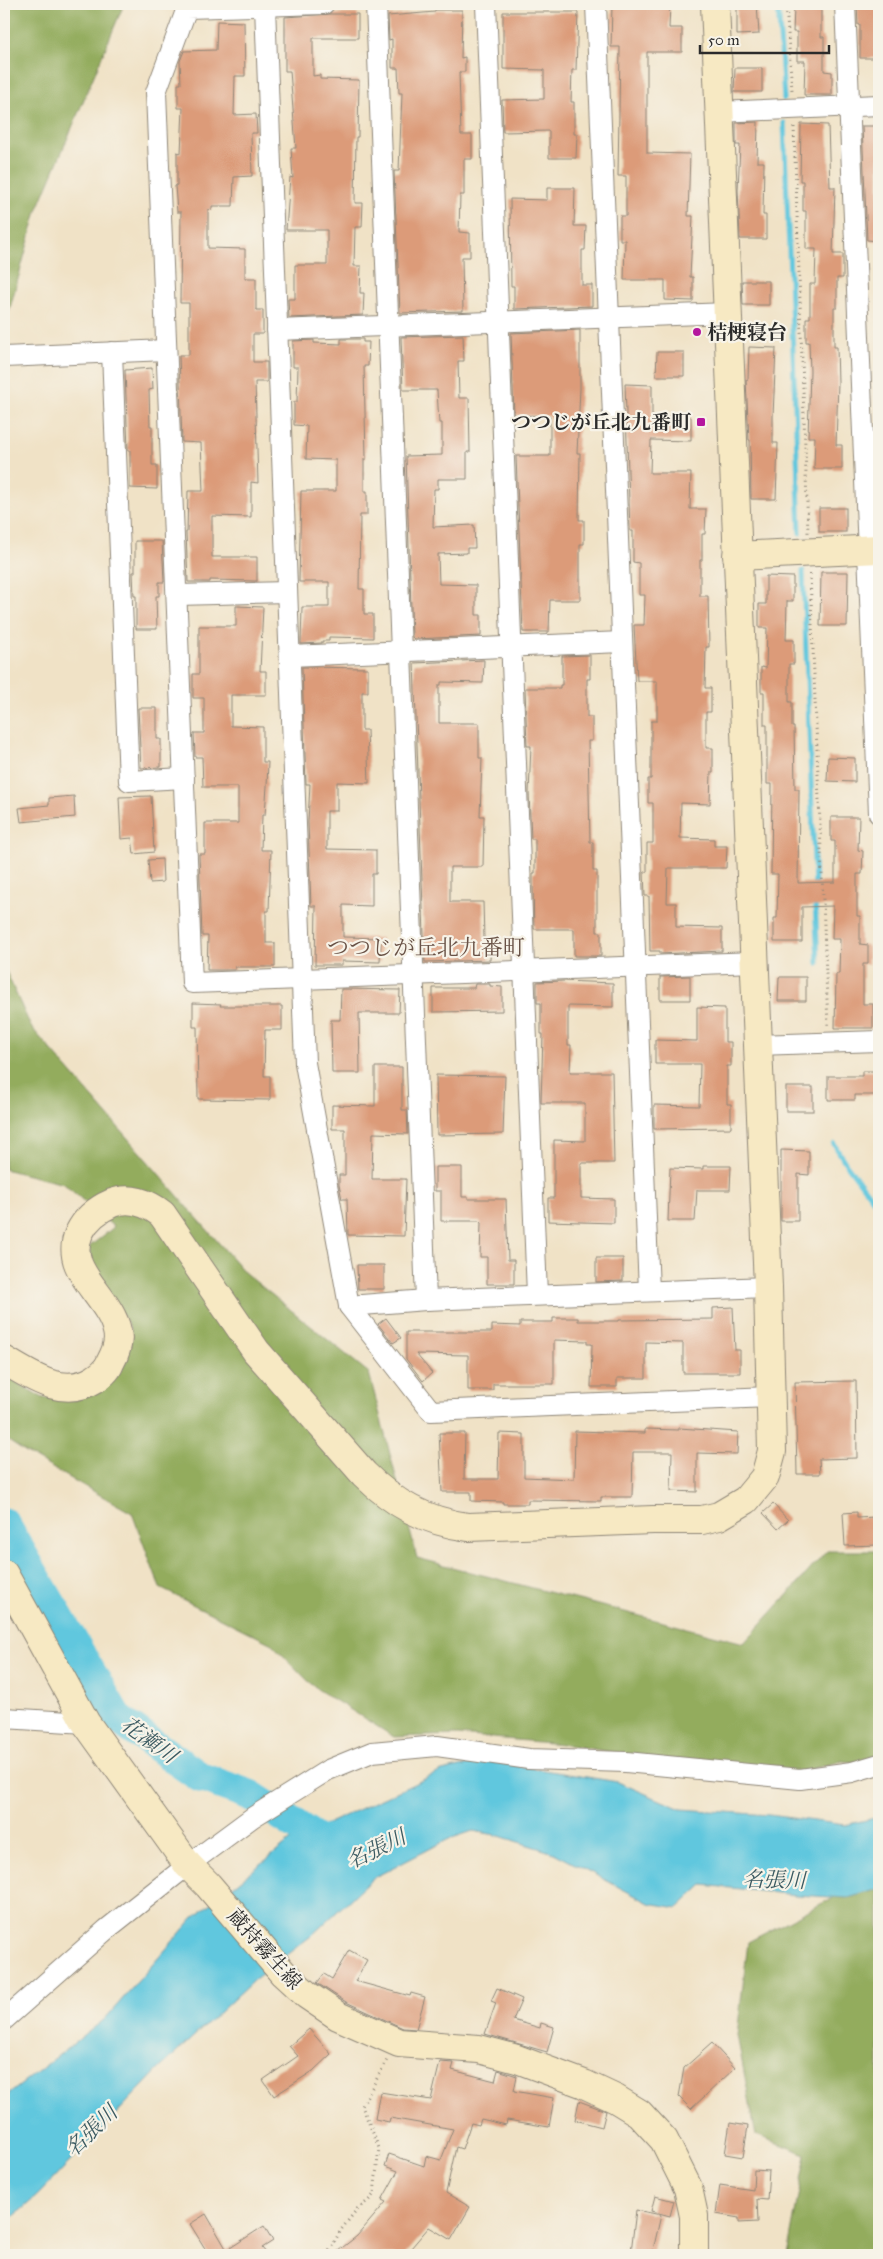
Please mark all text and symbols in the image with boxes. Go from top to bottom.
scale bar [700,22,829,54]
text: 50 m [708,31,740,49]
place label: 桔梗寝台 [707,320,787,344]
marker: 桔梗寝台 [691,326,703,338]
place label: つつじが丘北九番町 [511,410,692,434]
marker: つつじが丘北九番町 [695,416,707,428]
district label: つつじが丘北九番町 [327,934,525,961]
water label: 花瀬川 [116,1711,184,1770]
water label: 名張川 [342,1823,412,1874]
water label: 名張川 [742,1866,808,1894]
street label: 蔵持霧生線 [223,1904,307,1994]
water label: 名張川 [59,2098,124,2162]

